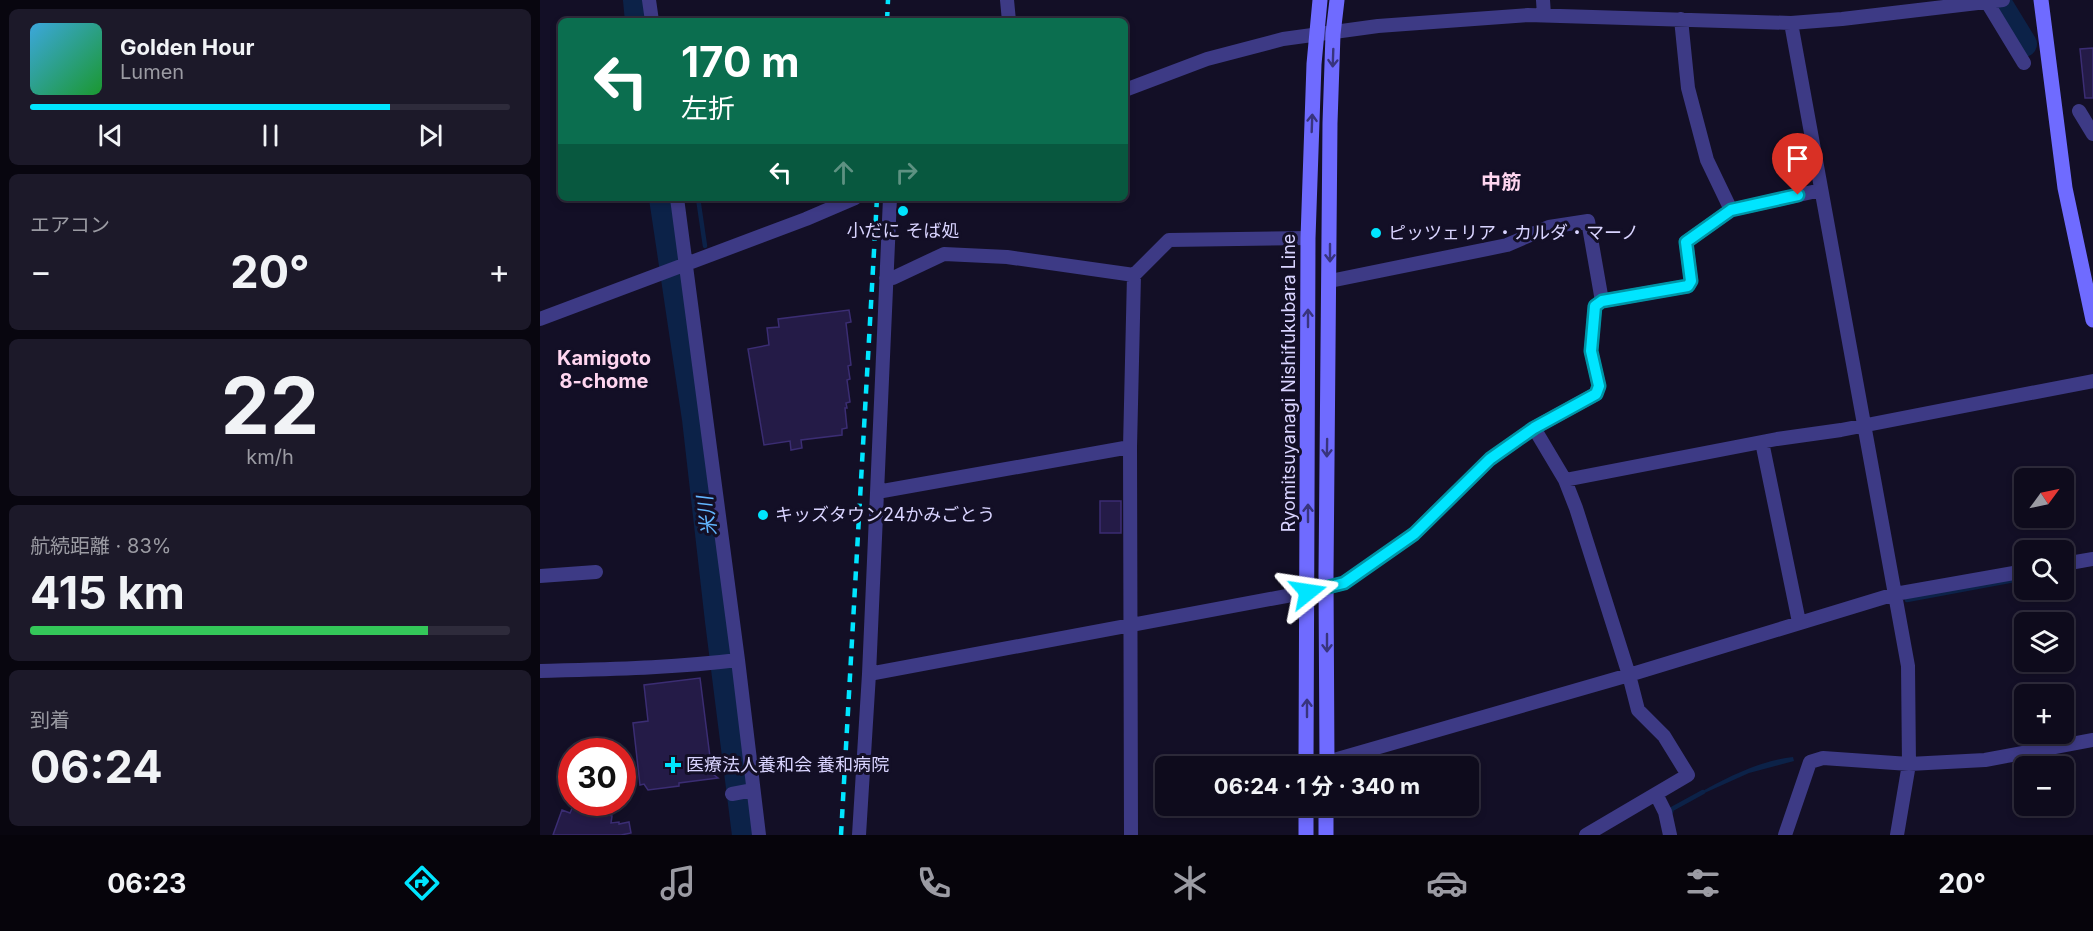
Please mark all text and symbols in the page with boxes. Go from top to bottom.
text: Golden Hour [120,34,254,60]
text: 170 m [681,36,799,87]
icon: left [582,42,660,120]
one-way arrow [1327,48,1338,68]
text: Lumen [120,60,184,84]
text: 左折 [681,92,735,125]
one-way arrow [1306,114,1318,134]
icon: previous [94,119,127,152]
icon: pause [254,119,287,152]
icon: next [414,119,447,152]
pin [1772,133,1823,195]
icon: arrive [1781,142,1814,175]
icon: left [764,156,797,189]
icon: ahead [827,156,860,189]
icon: right [890,156,923,189]
district label: 中筋 [1481,170,1521,194]
marker: 小だに そば処 [896,204,910,218]
text: エアコン [30,213,110,237]
place label: 小だに そば処 [846,220,960,241]
place label: ピッツェリア・カルダ・マーノ [1388,222,1639,243]
marker: ピッツェリア・カルダ・マーノ [1369,226,1383,240]
street label: Ryomitsuyanagi Nishifukubara Line [1278,234,1299,532]
one-way arrow [1324,243,1336,263]
text: 20° [230,244,310,299]
text: − [30,251,52,291]
text: + [488,251,510,291]
one-way arrow [1302,309,1314,329]
district label: Kamigoto 8-chome [557,346,651,393]
text: 22 [221,358,319,453]
one-way arrow [1321,438,1333,458]
text: km/h [246,445,294,469]
north arrow [2014,468,2074,528]
map controls [2014,468,2074,816]
water label: 米川 [692,493,721,537]
place label: キッズタウン24かみごとう [775,504,995,525]
one-way arrow [1302,504,1314,524]
marker: キッズタウン24かみごとう [756,508,770,522]
text: 航続距離 · 83% [30,534,171,558]
button: search [2014,540,2074,600]
position arrow [1276,560,1340,624]
text: 415 km [30,565,185,620]
button: layers [2014,612,2074,672]
one-way arrow [1321,633,1333,653]
button: + [2014,684,2074,744]
one-way arrow [1301,699,1313,719]
text: 到着 [30,708,70,732]
speed limit sign: 30 [558,738,636,816]
text: 06:24 [30,739,163,794]
place label: 医療法人養和会 養和病院 [686,754,889,775]
marker: 医療法人養和会 養和病院 [664,756,682,774]
button: − [2014,756,2074,816]
text: 06:24 · 1 分 · 340 m [1214,773,1420,799]
icon: directions [401,862,443,904]
icon: music [657,862,699,904]
icon: phone [913,862,955,904]
icon: climate [1169,862,1211,904]
icon: car [1426,862,1468,904]
icon: filters [1682,862,1724,904]
text: 06:23 [107,867,186,900]
text: 20° [1938,867,1986,900]

